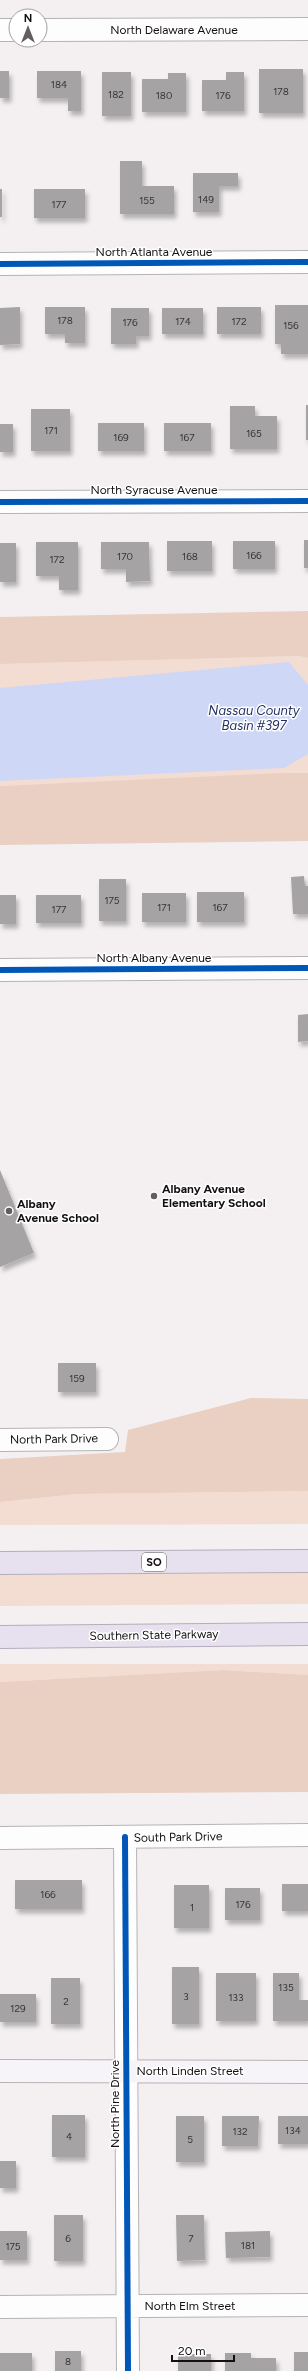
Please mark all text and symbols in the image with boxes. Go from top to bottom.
north arrow [8,8,48,48]
text: N [24,12,32,25]
street label: North Delaware Avenue [110,23,238,37]
house number: 184 [51,78,67,91]
house number: 178 [273,85,289,98]
house number: 182 [108,88,124,101]
house number: 180 [156,89,172,102]
house number: 176 [215,89,231,102]
house number: 149 [198,193,214,206]
house number: 155 [139,194,155,207]
house number: 177 [52,198,67,211]
street label: North Atlanta Avenue [96,245,213,259]
house number: 178 [57,314,73,327]
house number: 174 [175,315,191,328]
house number: 172 [231,315,247,328]
house number: 176 [122,316,138,329]
house number: 156 [283,319,299,332]
house number: 171 [44,424,58,437]
house number: 165 [246,427,262,440]
house number: 169 [113,431,129,444]
house number: 167 [179,431,195,444]
street label: North Syracuse Avenue [90,483,218,497]
house number: 166 [246,549,262,562]
house number: 170 [117,550,133,563]
house number: 168 [182,550,198,563]
house number: 172 [49,553,65,566]
water label: Nassau County Basin #397 [208,703,301,733]
house number: 175 [104,894,120,907]
house number: 171 [157,901,171,914]
house number: 167 [212,901,228,914]
house number: 177 [52,903,67,916]
street label: North Albany Avenue [97,951,212,965]
place label: Albany Avenue Elementary School [162,1182,266,1210]
marker: Albany Avenue Elementary School [149,1191,159,1201]
place label: Albany Avenue School [17,1197,99,1225]
marker: Albany Avenue School [4,1206,14,1216]
house number: 159 [69,1372,85,1385]
street label: North Park Drive [10,1431,99,1447]
road number: SO [142,1553,166,1571]
street label: Southern State Parkway [89,1627,219,1643]
street label: South Park Drive [134,1829,223,1845]
house number: 166 [40,1888,56,1901]
house number: 176 [235,1898,251,1911]
house number: 1 [190,1901,194,1914]
house number: 135 [278,1981,294,1994]
house number: 3 [183,1990,189,2003]
house number: 133 [228,1991,244,2004]
house number: 2 [63,1995,69,2008]
house number: 129 [10,2002,26,2015]
street label: North Pine Drive [108,2059,122,2148]
street label: North Linden Street [136,2064,244,2078]
house number: 134 [285,2124,301,2137]
house number: 132 [232,2125,248,2138]
house number: 4 [66,2130,72,2143]
house number: 5 [187,2133,193,2146]
house number: 6 [65,2232,71,2245]
house number: 7 [188,2232,194,2245]
house number: 181 [241,2239,255,2252]
house number: 175 [5,2240,21,2253]
street label: North Elm Street [144,2299,236,2313]
scale bar [172,2337,234,2363]
text: 20 m [178,2344,206,2358]
house number: 8 [65,2355,71,2368]

